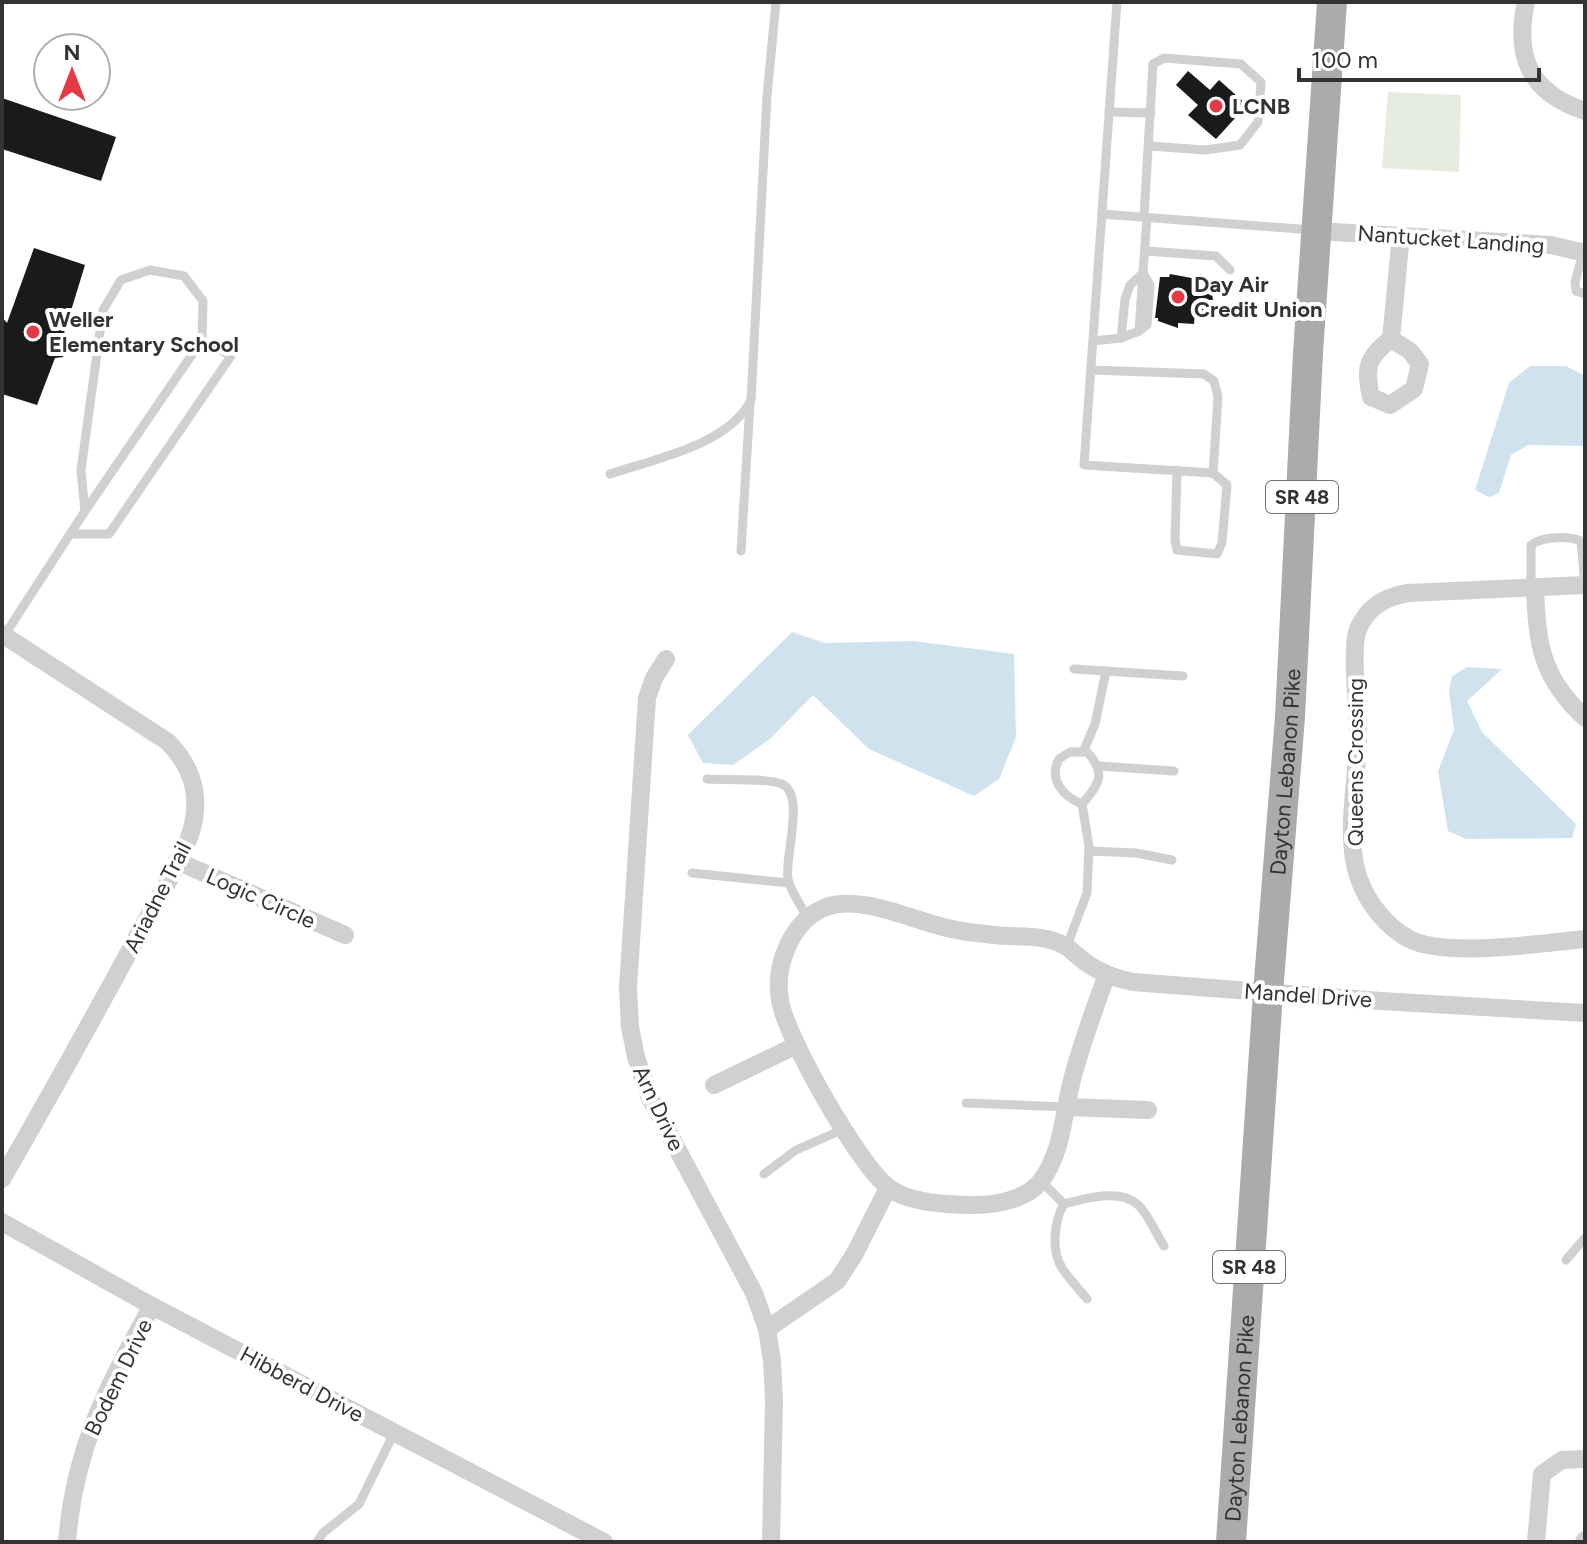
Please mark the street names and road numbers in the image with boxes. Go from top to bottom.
street label: Nantucket Landing [1357,219,1545,260]
road number: SR 48 [1266,481,1338,513]
street label: Dayton Lebanon Pike [1264,668,1306,876]
street label: Queens Crossing [1342,678,1369,846]
street label: Ariadne Trail [118,837,197,957]
street label: Logic Circle [202,862,320,935]
street label: Mandel Drive [1243,978,1373,1013]
street label: Arn Drive [627,1061,690,1155]
road number: SR 48 [1213,1251,1285,1283]
street label: Dayton Lebanon Pike [1219,1314,1260,1523]
street label: Bodem Drive [79,1315,158,1440]
street label: Hibberd Drive [235,1341,368,1428]

